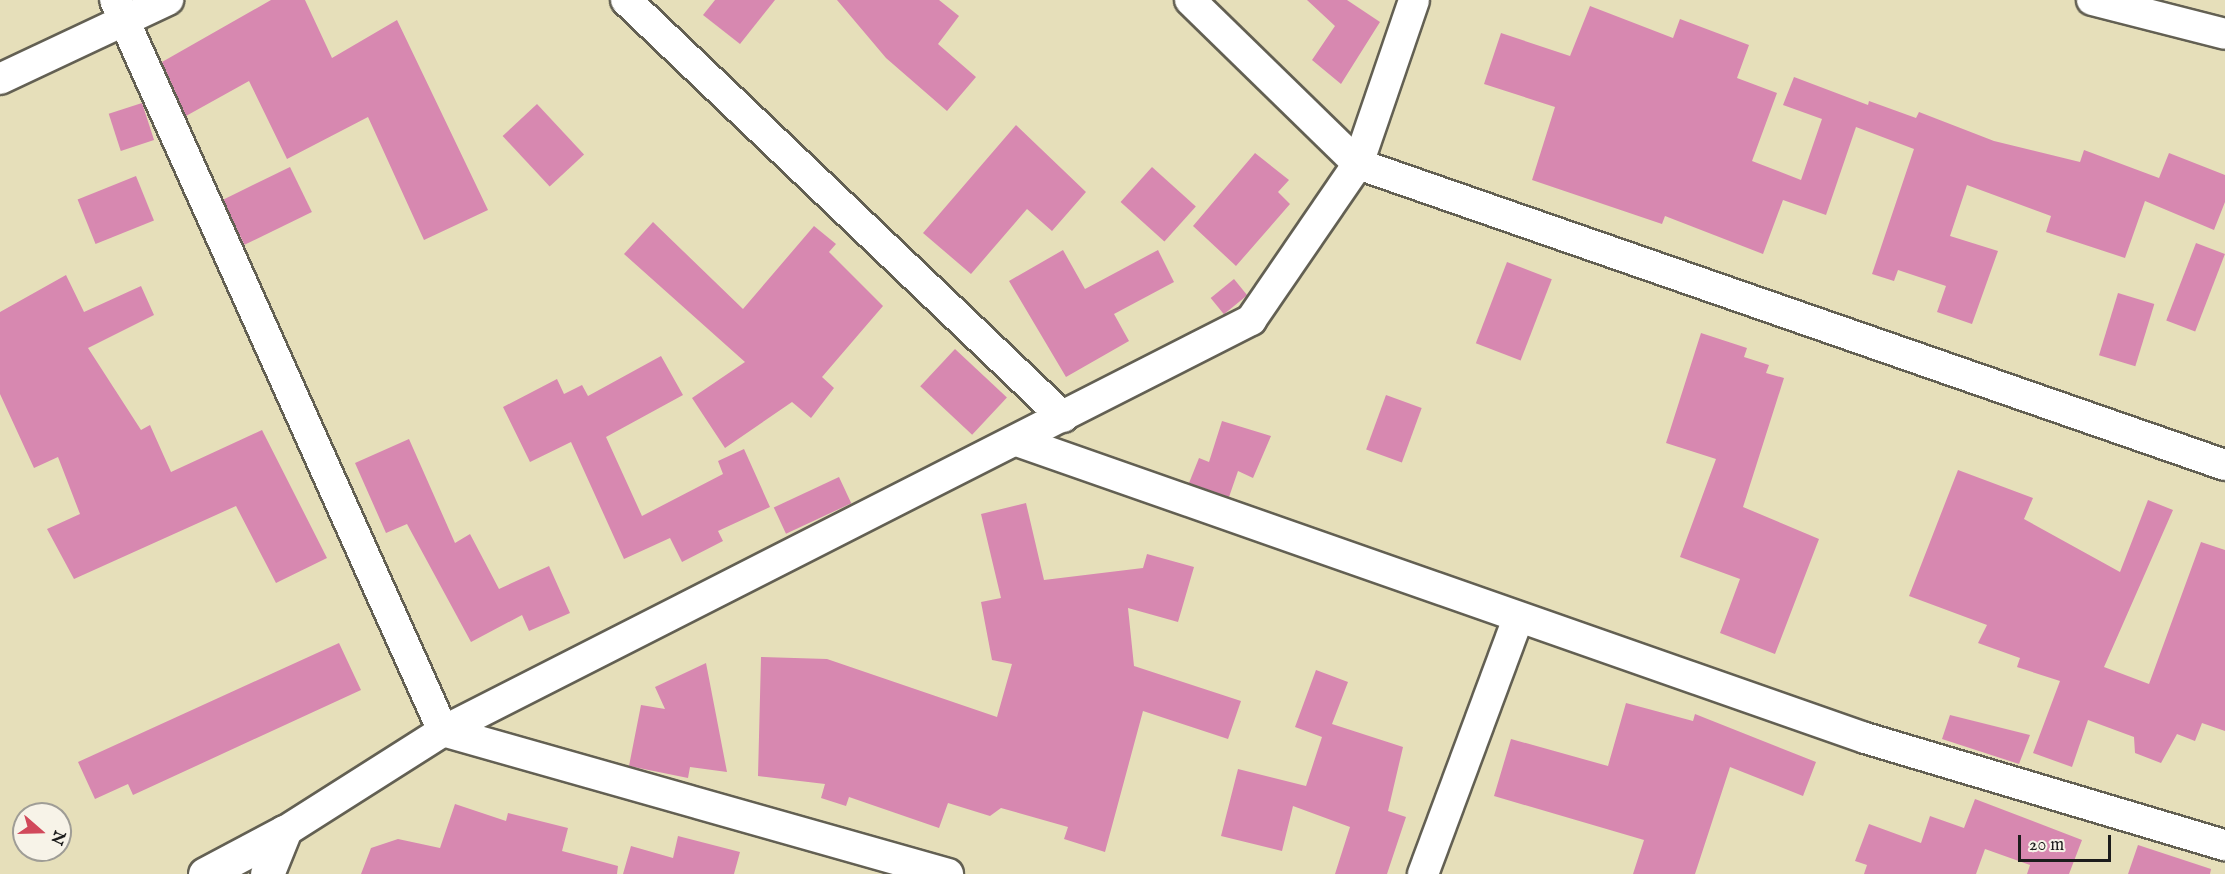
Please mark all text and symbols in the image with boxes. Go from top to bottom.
north arrow [12,802,72,862]
scale bar [2021,823,2114,861]
text: N [45,828,69,847]
text: 20 m [2029,834,2064,857]

